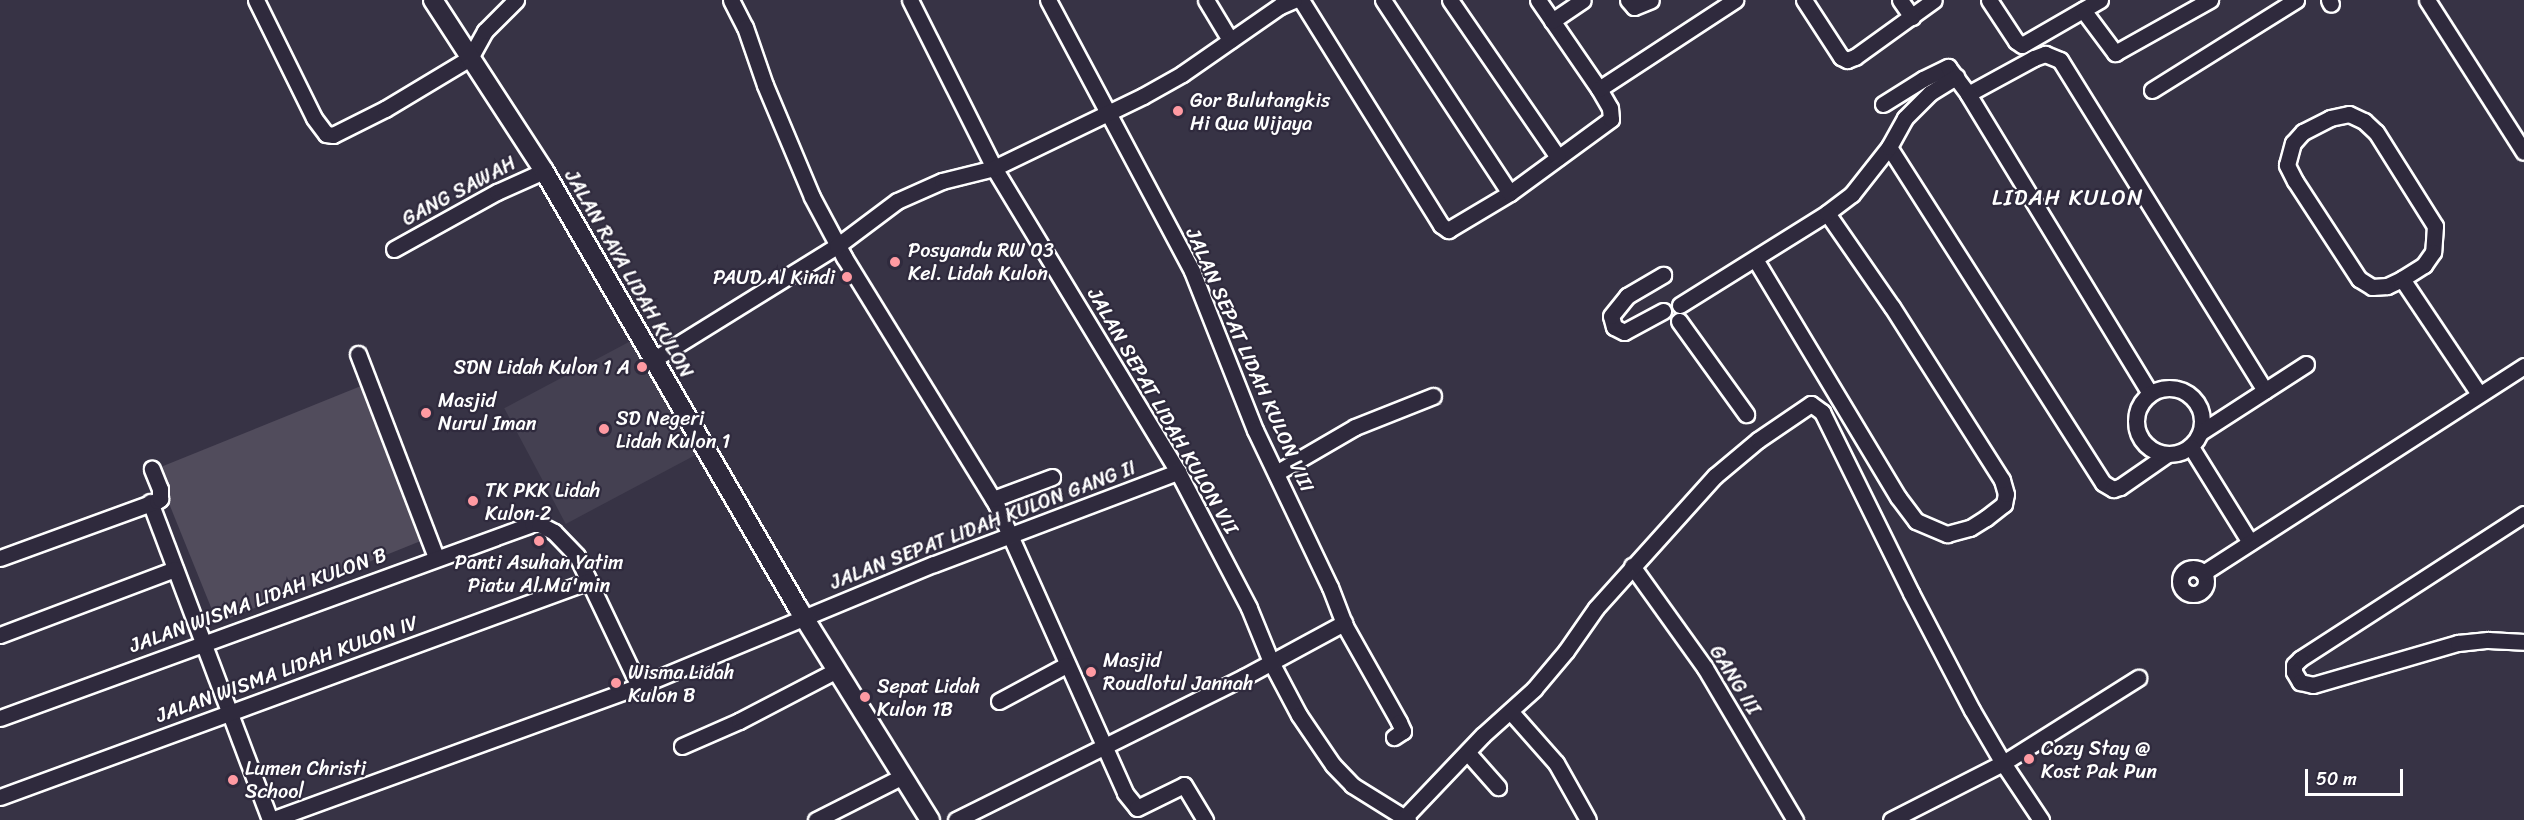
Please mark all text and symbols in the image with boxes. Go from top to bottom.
place label: Gor Bulutangkis Hi Qua Wijaya [1190,88,1330,135]
marker: Gor Bulutangkis Hi Qua Wijaya [1171,104,1185,118]
street label: GANG SAWAH [398,151,520,231]
street label: JALAN RAYA LIDAH KULON [559,165,699,383]
district label: LIDAH KULON [1992,185,2144,211]
street label: JALAN SEPAT LIDAH KULON VIII [1180,224,1320,496]
place label: Posyandu RW 03 Kel. Lidah Kulon [908,238,1054,285]
marker: Posyandu RW 03 Kel. Lidah Kulon [886,253,904,271]
place label: PAUD Al Kindi [713,265,835,289]
marker: PAUD Al Kindi [840,270,854,284]
street label: JALAN SEPAT LIDAH KULON VII [1082,283,1244,539]
place label: SDN Lidah Kulon 1 A [454,355,630,379]
marker: SDN Lidah Kulon 1 A [635,360,649,374]
place label: Masjid Nurul Iman [438,389,536,436]
marker: Masjid Nurul Iman [419,406,433,420]
place label: SD Negeri Lidah Kulon 1 [616,406,730,453]
marker: SD Negeri Lidah Kulon 1 [597,422,611,436]
street label: JALAN SEPAT LIDAH KULON GANG II [826,455,1140,595]
place label: TK PKK Lidah Kulon 2 [485,478,601,525]
marker: TK PKK Lidah Kulon 2 [466,494,480,508]
marker: Panti Asuhan Yatim Piatu Al Mu'min [532,534,546,548]
street label: JALAN WISMA LIDAH KULON B [125,542,391,658]
place label: Panti Asuhan Yatim Piatu Al Mu'min [454,550,624,597]
street label: JALAN WISMA LIDAH KULON IV [150,609,424,729]
street label: GANG III [1704,641,1766,719]
place label: Masjid Roudlotul Jannah [1103,648,1253,695]
place label: Wisma Lidah Kulon B [628,660,735,707]
marker: Masjid Roudlotul Jannah [1084,665,1098,679]
place label: Sepat Lidah Kulon 1B [877,674,980,721]
marker: Wisma Lidah Kulon B [609,676,623,690]
marker: Sepat Lidah Kulon 1B [858,690,872,704]
place label: Cozy Stay @ Kost Pak Pun [2041,736,2158,783]
marker: Cozy Stay @ Kost Pak Pun [2022,752,2036,766]
place label: Lumen Christi School [245,756,366,803]
scale bar [2308,757,2406,795]
text: 50 m [2316,763,2357,795]
marker: Lumen Christi School [226,773,240,787]

